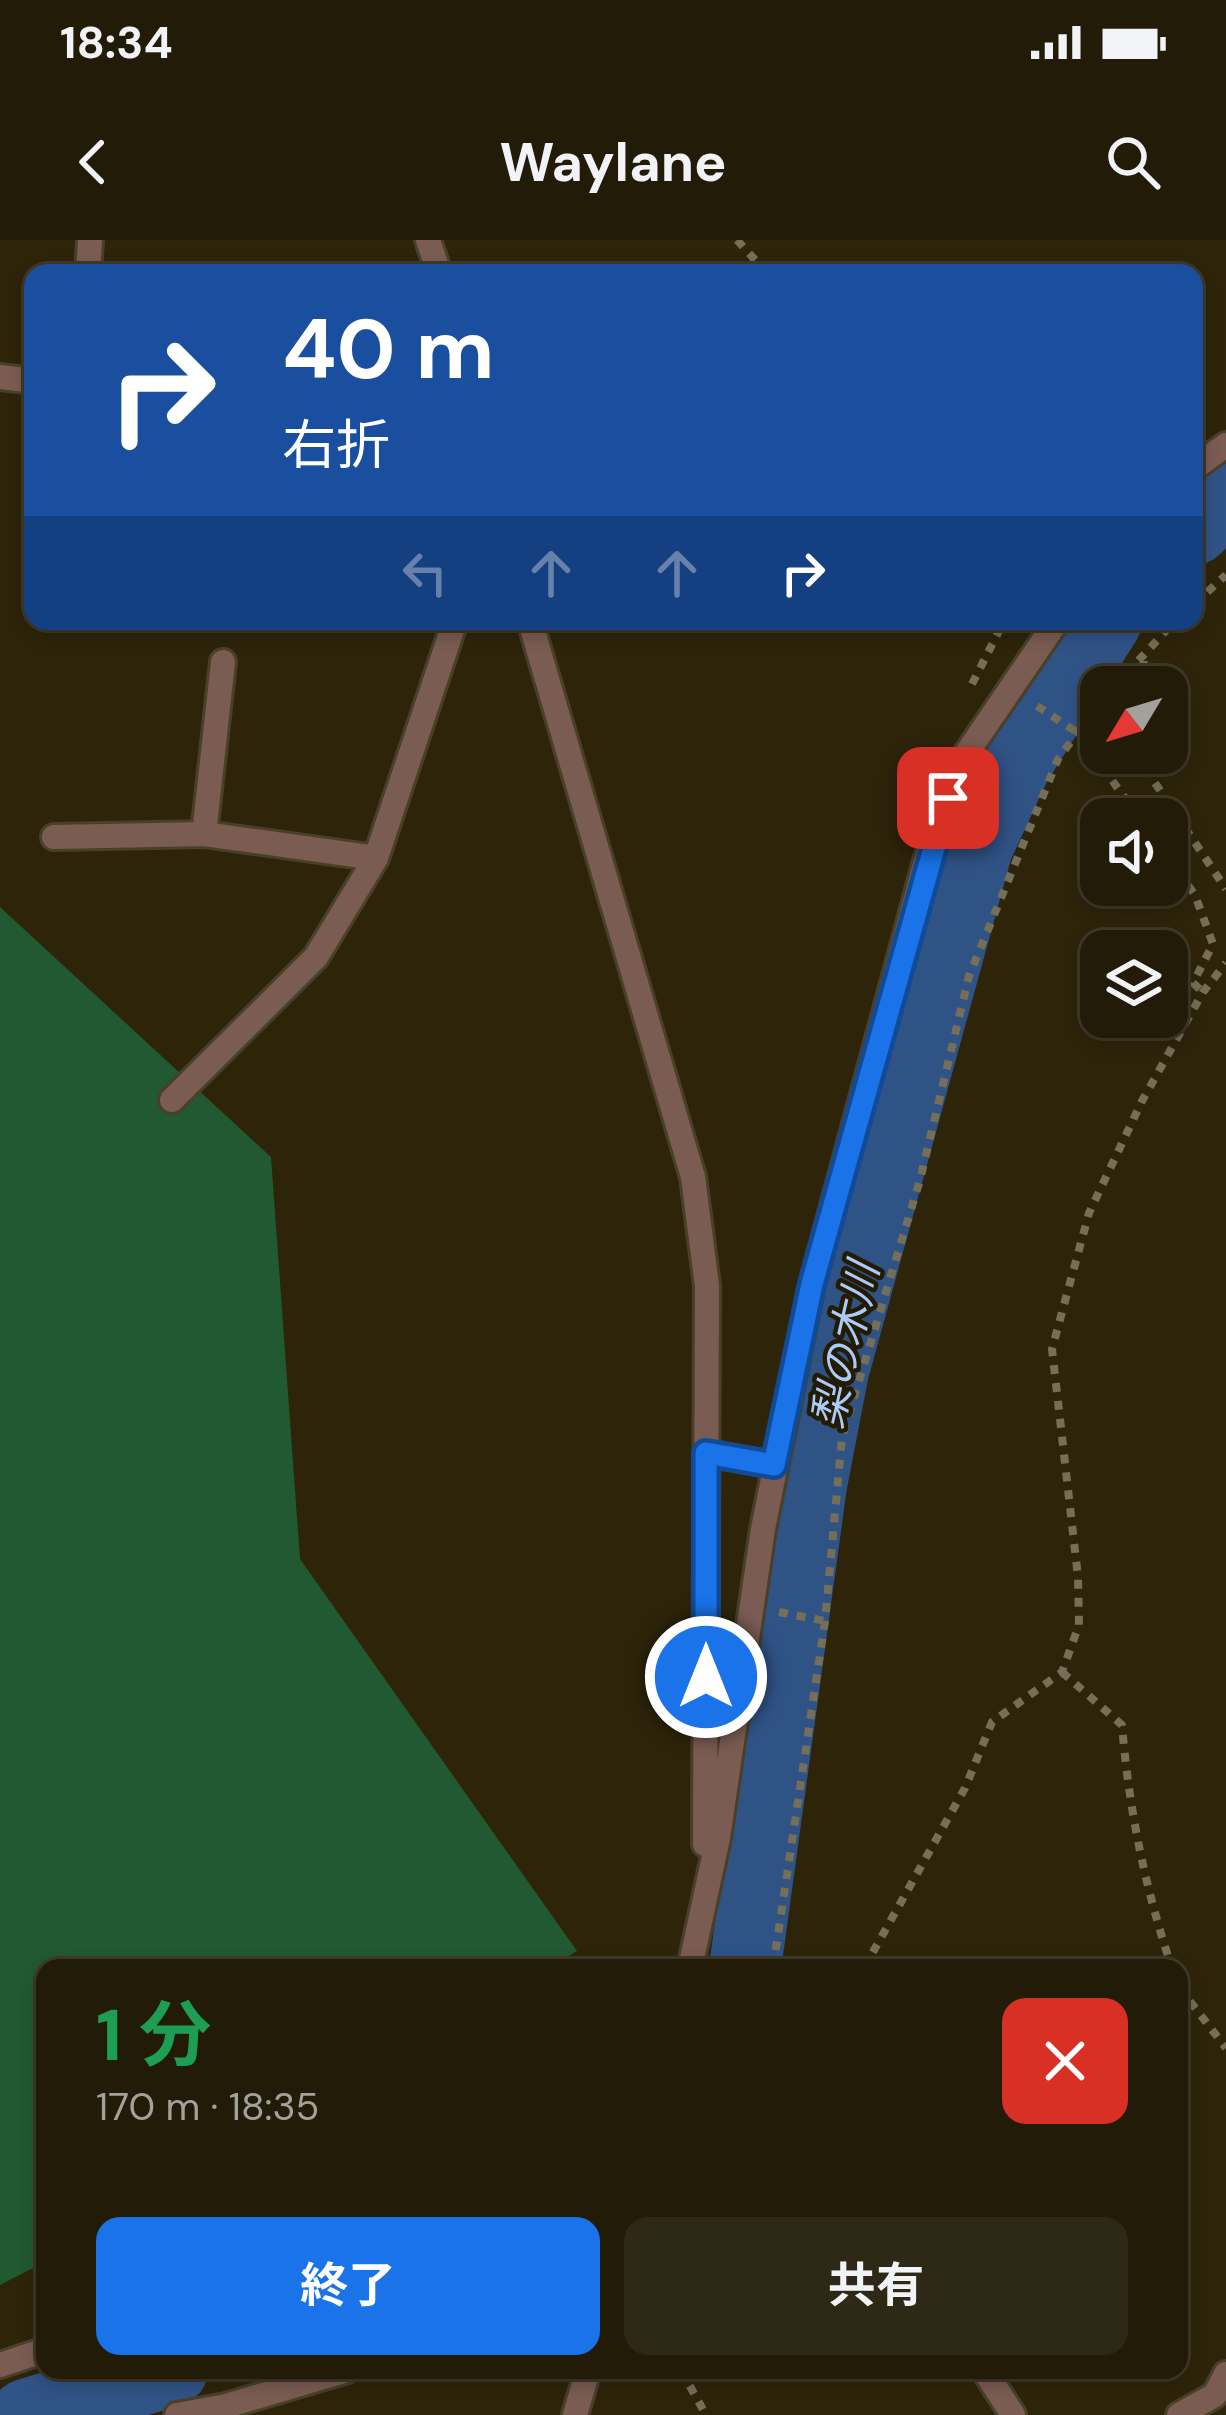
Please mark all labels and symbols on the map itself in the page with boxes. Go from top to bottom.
north arrow [1080,666,1188,774]
pin [897,747,999,849]
water label: 梨の木川 [800,1253,892,1433]
position arrow [643,1614,769,1740]

